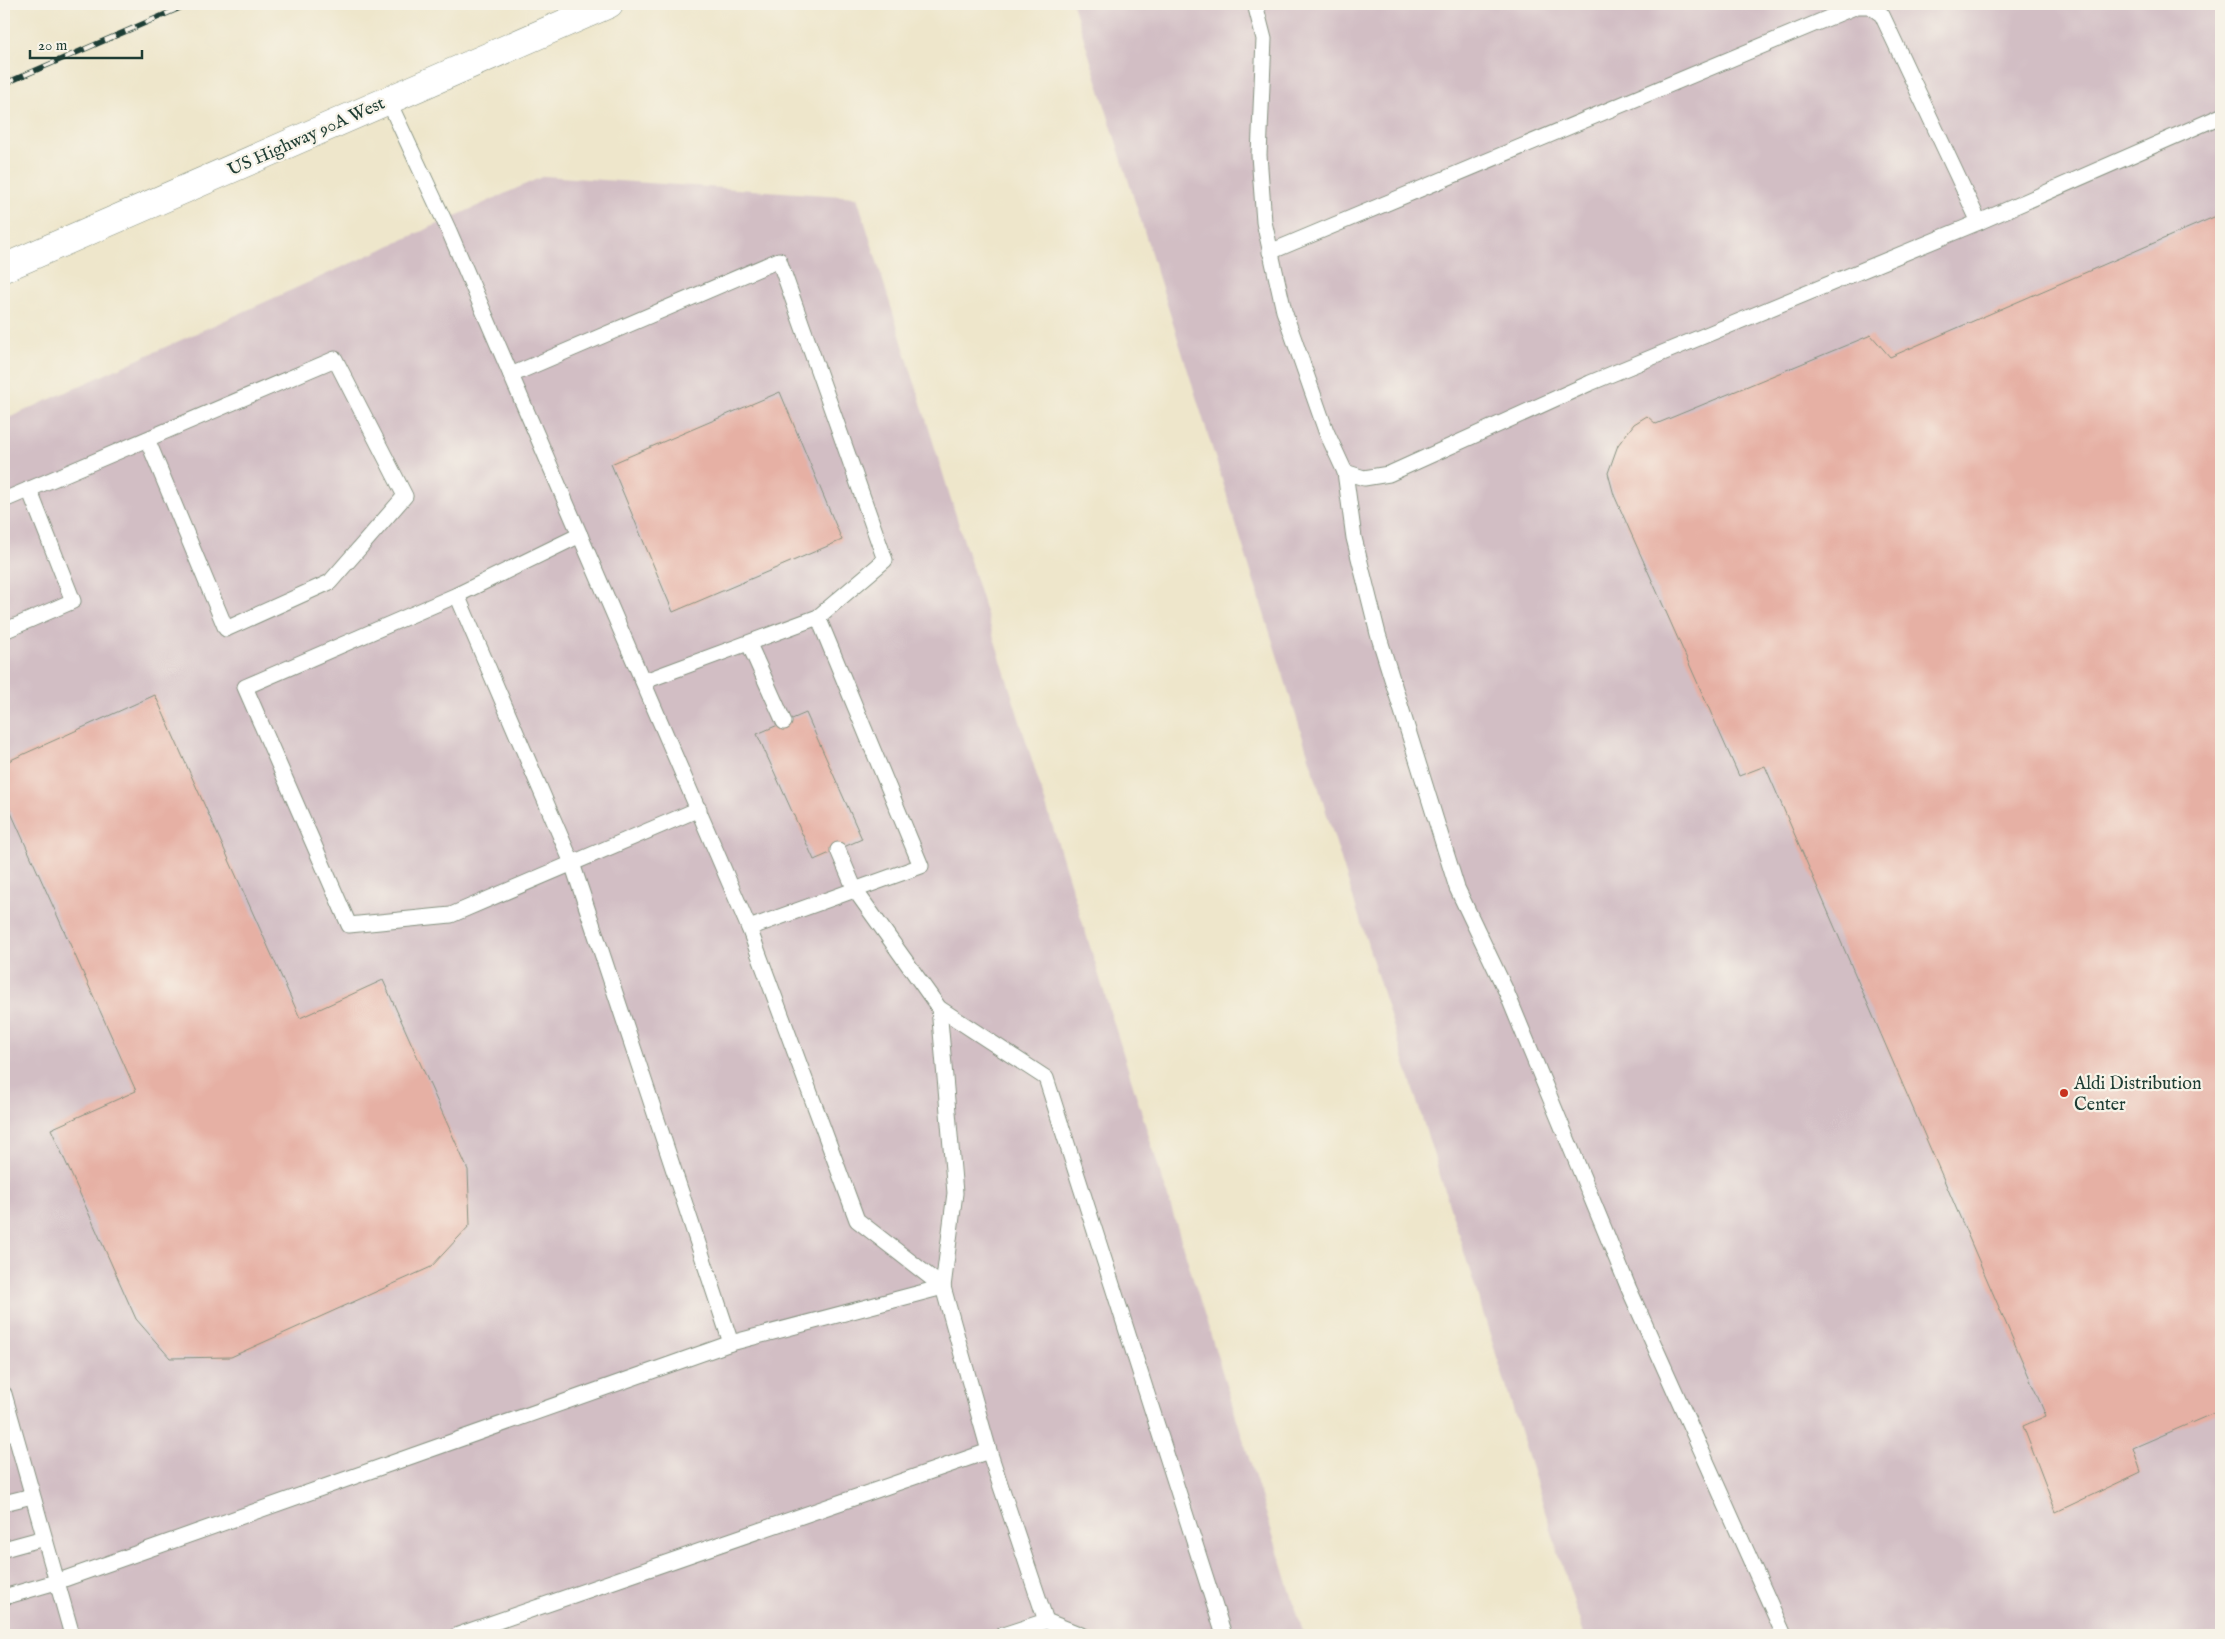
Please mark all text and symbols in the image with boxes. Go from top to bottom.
scale bar [30,28,142,60]
text: 20 m [38,36,68,55]
street label: US Highway 90A West [224,92,389,182]
place label: Aldi Distribution Center [2073,1073,2202,1117]
marker: Aldi Distribution Center [2058,1087,2070,1099]

